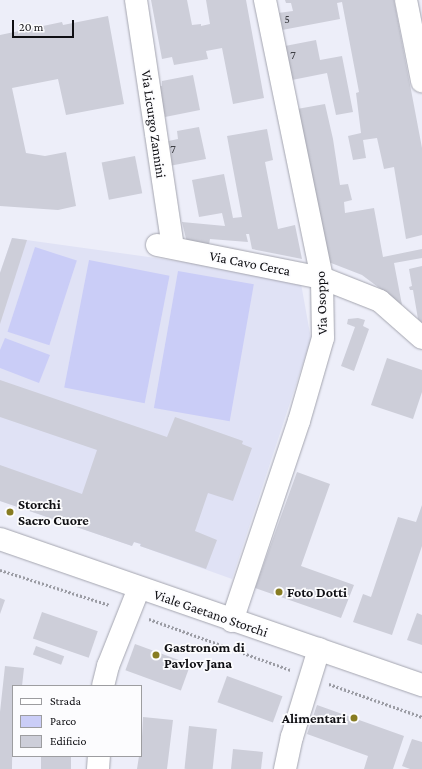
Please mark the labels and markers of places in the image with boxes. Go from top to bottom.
place label: Storchi Sacro Cuore [18,496,89,528]
marker: Storchi Sacro Cuore [5,507,15,517]
place label: Foto Dotti [287,584,347,600]
marker: Foto Dotti [274,587,284,597]
place label: Gastronom di Pavlov Jana [164,639,245,672]
marker: Gastronom di Pavlov Jana [151,650,161,660]
place label: Alimentari [282,710,346,726]
marker: Alimentari [349,713,359,723]

